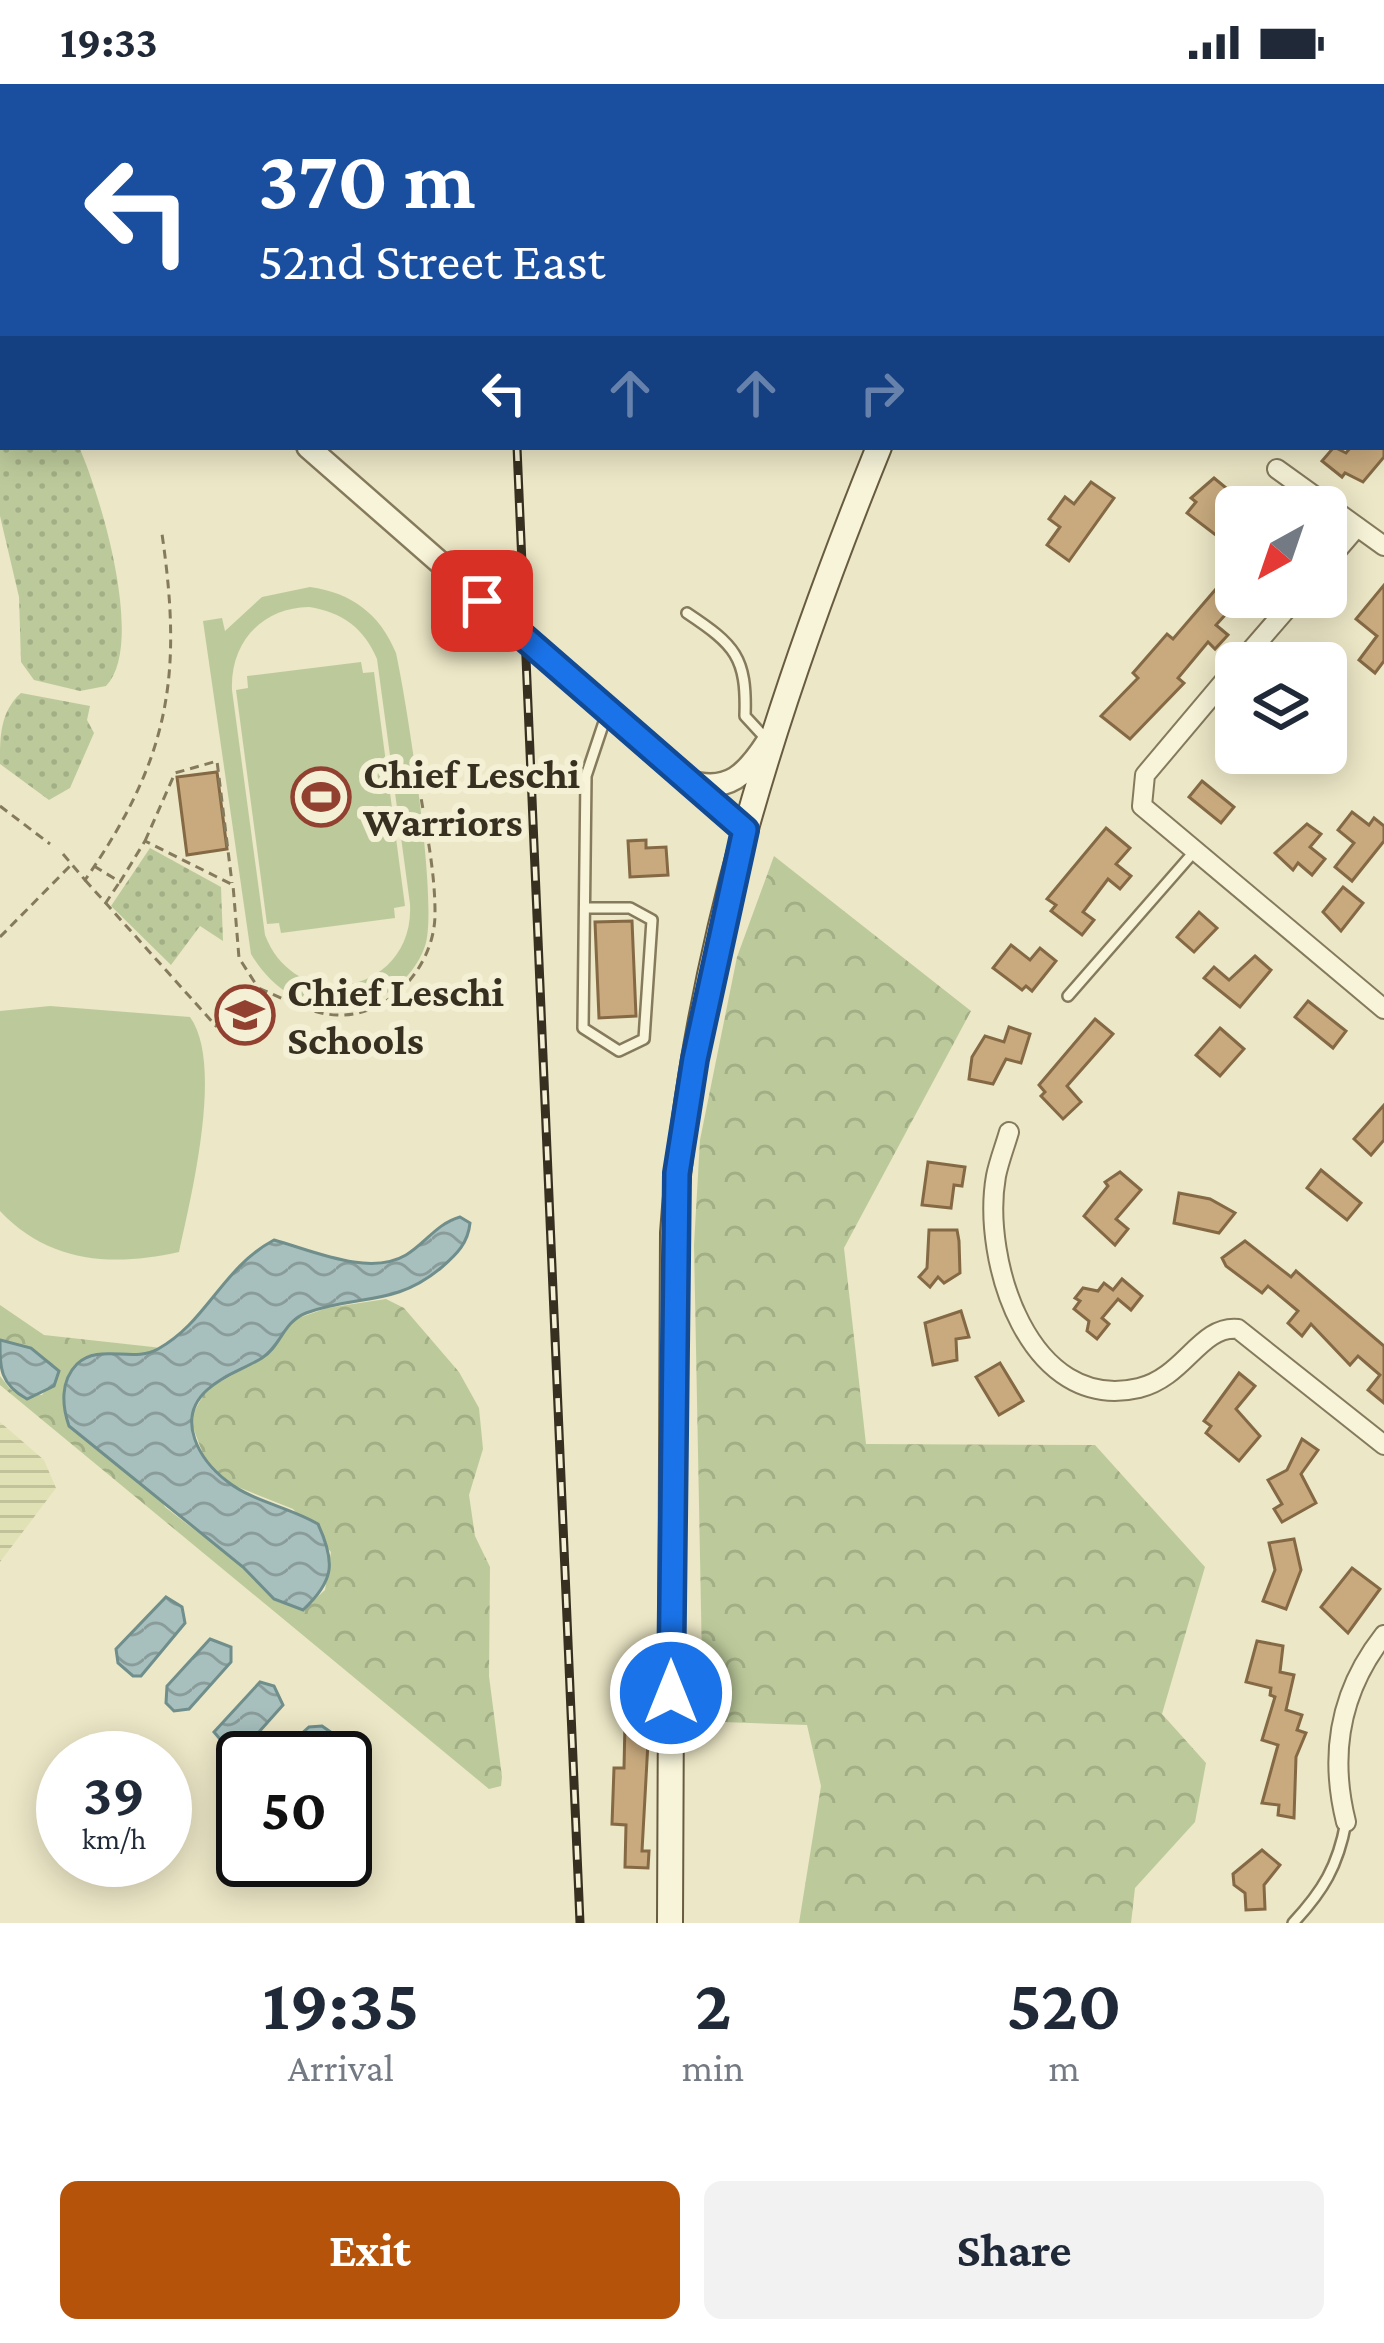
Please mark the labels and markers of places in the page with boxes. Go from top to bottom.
pin [431,550,533,652]
place label: Chief Leschi Warriors [362,750,580,845]
sports icon: Chief Leschi Warriors [290,766,352,828]
place label: Chief Leschi Schools [287,968,504,1063]
school or university icon: Chief Leschi Schools [214,984,276,1046]

